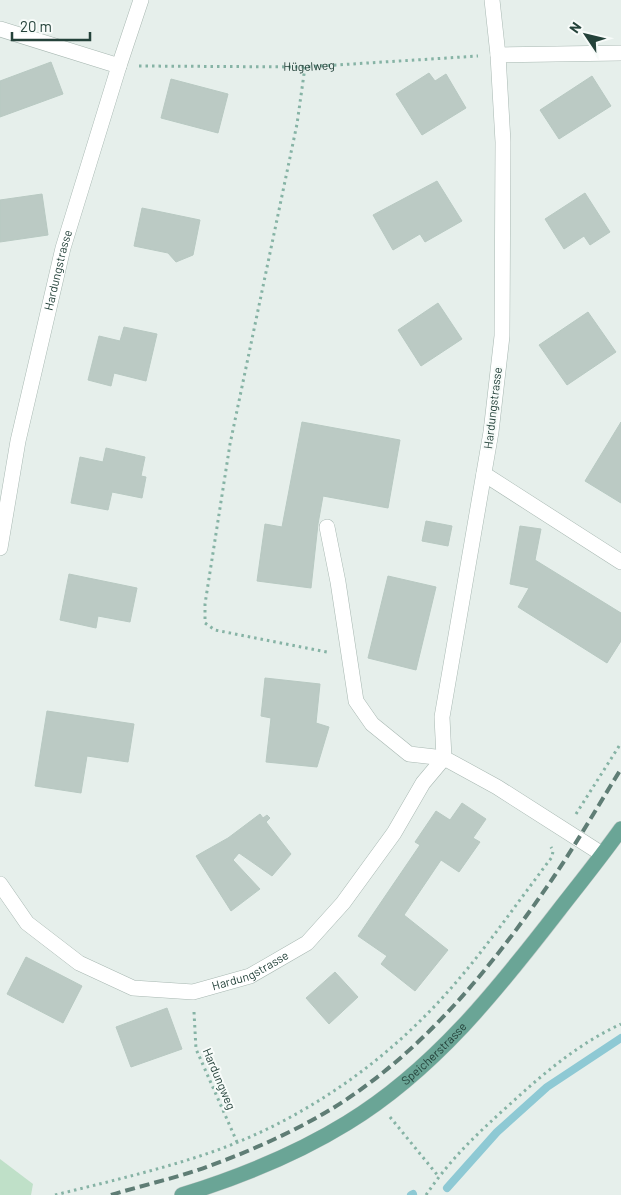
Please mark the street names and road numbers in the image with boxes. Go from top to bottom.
street label: Hügelweg [283,57,335,73]
street label: Hardungstrasse [41,228,74,312]
street label: Hardungstrasse [480,366,504,450]
street label: Hardungstrasse [210,947,291,992]
street label: Speicherstrasse [398,1019,469,1087]
street label: Hardungweg [201,1046,239,1111]

